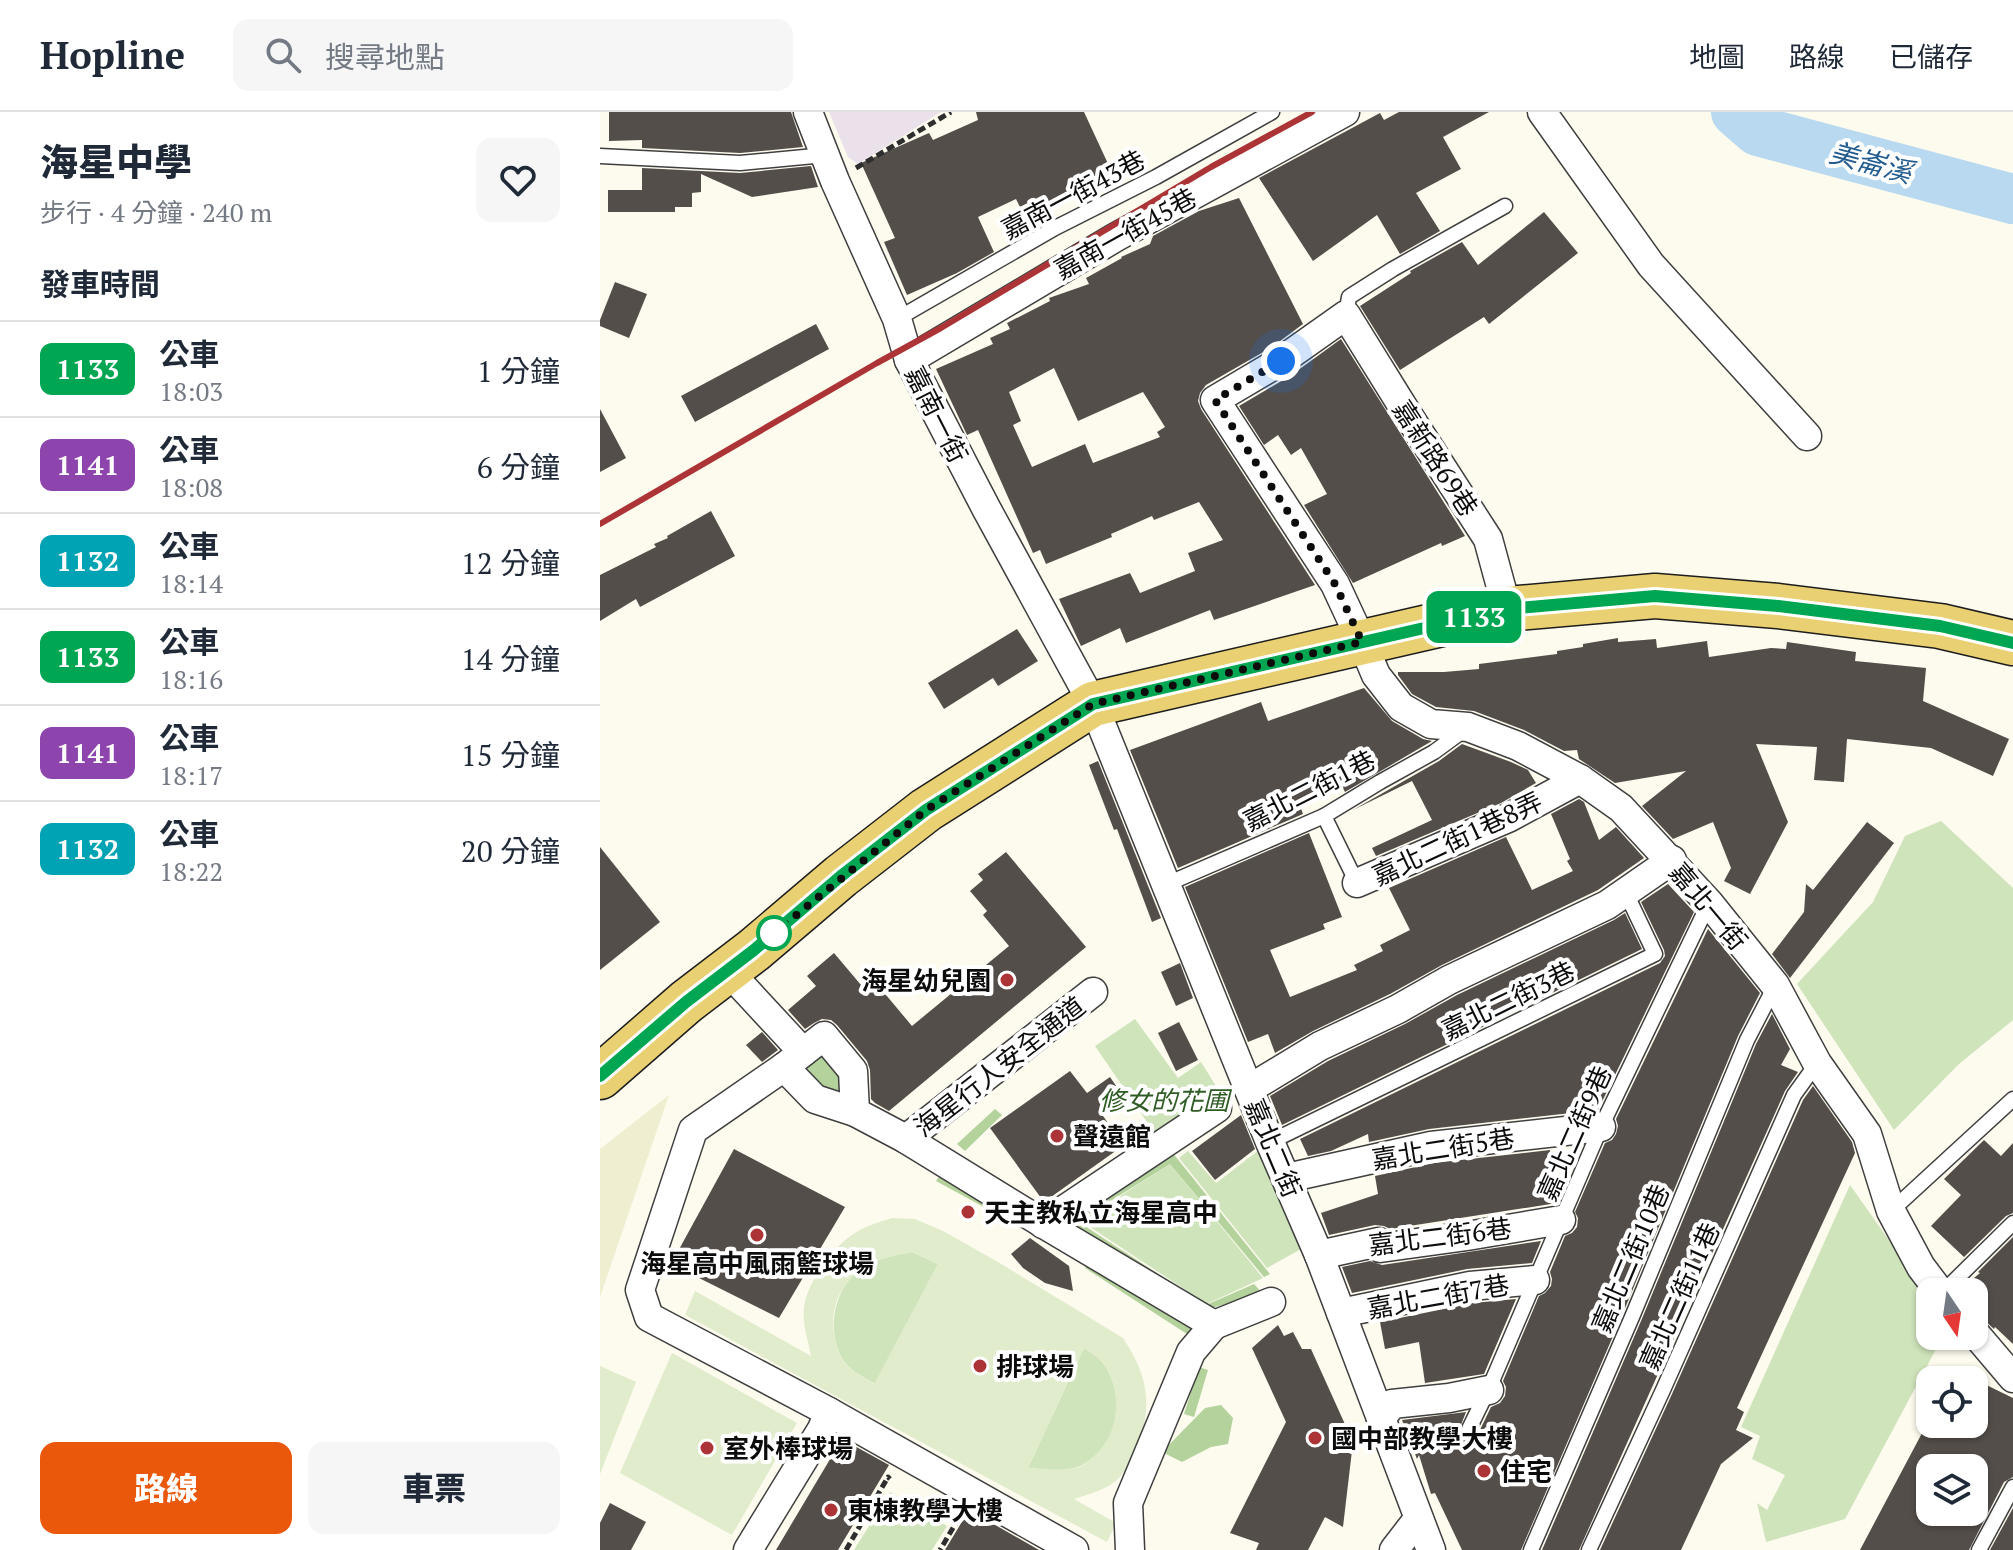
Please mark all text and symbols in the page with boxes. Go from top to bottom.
search box [233,19,793,91]
text: Hopline [40,30,185,80]
icon: search [261,33,305,77]
text: 搜尋地點 [325,37,445,77]
text: 地圖 [1689,38,1745,75]
text: 路線 [1789,38,1845,75]
text: 已儲存 [1889,38,1973,75]
water label: 美崙溪 [1826,133,1920,192]
text: 海星中學 [40,137,192,187]
button: heart [476,138,560,222]
street label: 嘉南一街43巷 [995,142,1151,246]
street label: 嘉南一街45巷 [1048,180,1202,286]
text: 步行 · 4 分鐘 · 240 m [40,195,272,229]
text: 發車時間 [40,264,160,304]
text: 公車 [159,334,219,374]
your location [1261,341,1301,381]
text: 1133 [56,350,119,387]
text: 1 分鐘 [477,351,560,391]
street label: 嘉南一街 [898,360,976,468]
text: 18:03 [159,374,223,408]
street label: 嘉新路69巷 [1386,394,1486,522]
text: 公車 [159,430,219,470]
text: 1141 [56,446,119,483]
text: 6 分鐘 [477,447,560,487]
text: 18:08 [159,470,223,504]
text: 公車 [159,526,219,566]
text: 1132 [56,542,119,579]
text: 12 分鐘 [461,543,560,583]
text: 18:14 [159,566,223,600]
line badge: 1133 [1418,591,1530,643]
text: 1133 [1442,598,1506,635]
text: 公車 [159,622,219,662]
text: 1133 [56,638,119,675]
text: 14 分鐘 [461,639,560,679]
text: 18:16 [159,662,223,696]
text: 公車 [159,718,219,758]
text: 1141 [56,734,119,771]
text: 15 分鐘 [461,735,560,775]
street label: 嘉北二街1巷 [1237,742,1381,838]
text: 18:17 [159,758,223,792]
street label: 嘉北二街1巷8弄 [1367,784,1547,892]
text: 公車 [159,814,219,854]
text: 1132 [56,830,119,867]
text: 20 分鐘 [461,831,560,871]
text: 18:22 [159,854,223,888]
street label: 嘉北一街 [1663,855,1755,957]
unlabelled marker [757,916,791,950]
street label: 嘉北二街3巷 [1436,953,1580,1047]
place label: 海星幼兒園 [861,963,991,997]
marker: 海星幼兒園 [998,971,1016,989]
street label: 海星行人安全通道 [907,989,1091,1143]
street label: 嘉北二街9巷 [1529,1060,1619,1206]
park label: 修女的花圃 [1099,1083,1233,1117]
street label: 嘉北二街 [1238,1093,1310,1203]
place label: 聲遠館 [1073,1119,1151,1153]
street label: 嘉北二街5巷 [1369,1120,1517,1176]
marker: 聲遠館 [1048,1127,1066,1145]
street label: 嘉北二街10巷 [1584,1179,1676,1337]
place label: 天主教私立海星高中 [984,1195,1218,1229]
marker: 天主教私立海星高中 [959,1203,977,1221]
street label: 嘉北二街6巷 [1367,1210,1513,1262]
street label: 嘉北二街11巷 [1631,1217,1727,1375]
marker: 海星高中風雨籃球場 [748,1226,766,1244]
place label: 海星高中風雨籃球場 [640,1246,874,1280]
street label: 嘉北二街7巷 [1364,1267,1512,1325]
north arrow [1916,1278,1988,1350]
map controls [1916,1278,1988,1526]
place label: 排球場 [996,1349,1074,1383]
marker: 排球場 [971,1357,989,1375]
button: locate [1916,1366,1988,1438]
place label: 國中部教學大樓 [1331,1421,1513,1455]
marker: 國中部教學大樓 [1306,1429,1324,1447]
place label: 室外棒球場 [723,1431,853,1465]
marker: 室外棒球場 [698,1439,716,1457]
button: 路線 [40,1442,292,1534]
button: 車票 [308,1442,560,1534]
place label: 住宅 [1500,1454,1552,1488]
button: layers [1916,1454,1988,1526]
marker: 住宅 [1475,1462,1493,1480]
place label: 東棟教學大樓 [847,1493,1003,1527]
marker: 東棟教學大樓 [822,1501,840,1519]

